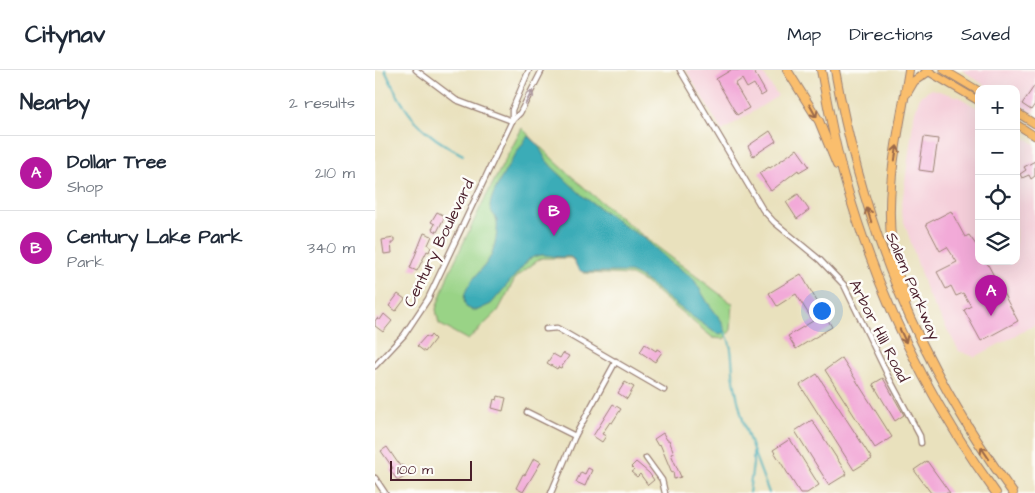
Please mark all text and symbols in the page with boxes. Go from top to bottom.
text: Citynav [25,18,105,52]
text: Map [787,22,821,47]
text: Directions [849,22,933,47]
text: Saved [961,22,1010,47]
map controls [975,85,1020,265]
button: + [975,85,1020,130]
text: Nearby [20,88,90,117]
one-way arrow [525,90,534,105]
text: 2 results [289,92,355,114]
one-way arrow [809,103,818,118]
button: − [975,130,1020,175]
one-way arrow [891,145,901,161]
text: Dollar Tree [67,149,167,176]
text: A [31,162,41,184]
text: 210 m [315,162,355,184]
street label: Century Boulevard [398,175,480,311]
button: locate [975,175,1020,220]
text: Shop [67,176,103,198]
pin: B [538,195,570,236]
one-way arrow [864,207,874,223]
button: layers [975,220,1020,265]
text: Century Lake Park [67,224,242,251]
street label: Salem Parkway [879,229,946,344]
text: B [30,237,42,259]
text: 340 m [307,237,355,259]
text: Park [67,251,104,273]
pin: A [975,275,1007,316]
street label: Arbor Hill Road [844,276,914,386]
your location [809,298,835,324]
one-way arrow [898,328,908,343]
one-way arrow [980,446,990,460]
scale bar [390,458,473,481]
text: 100 m [397,460,433,480]

